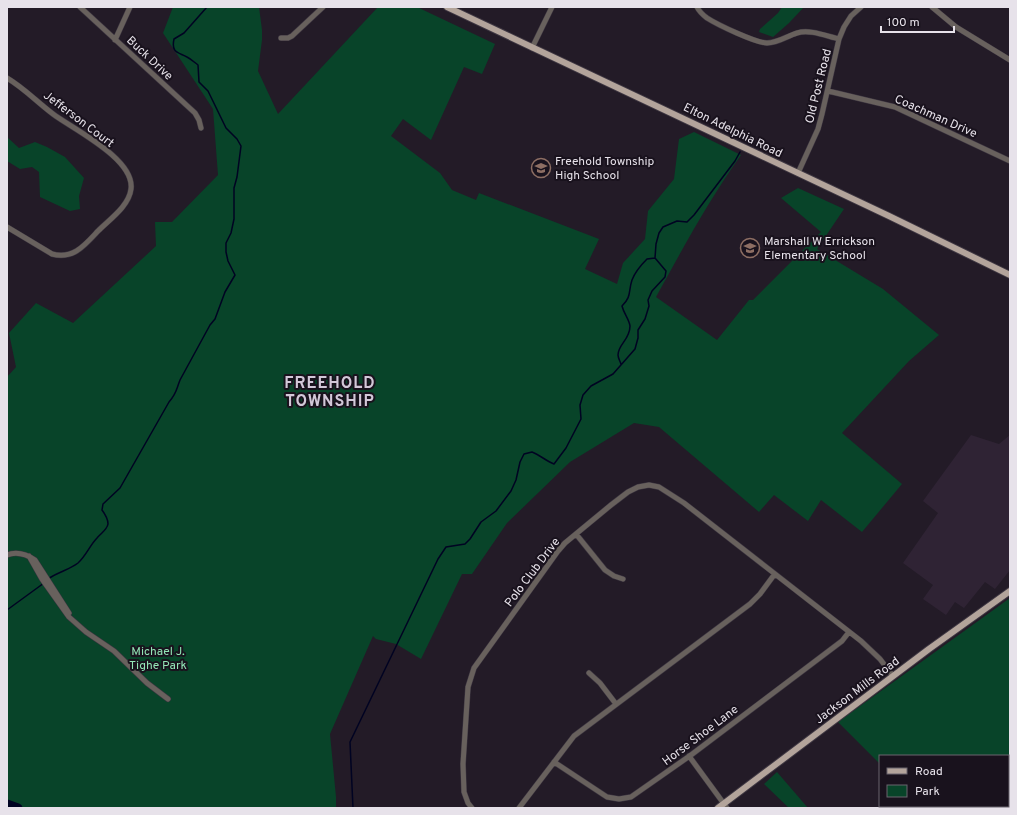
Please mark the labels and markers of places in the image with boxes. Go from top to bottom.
place label: Freehold Township High School [555,154,654,184]
school or university icon: Freehold Township High School [530,157,552,179]
place label: Marshall W Errickson Elementary School [764,234,875,264]
school or university icon: Marshall W Errickson Elementary School [739,237,761,259]

